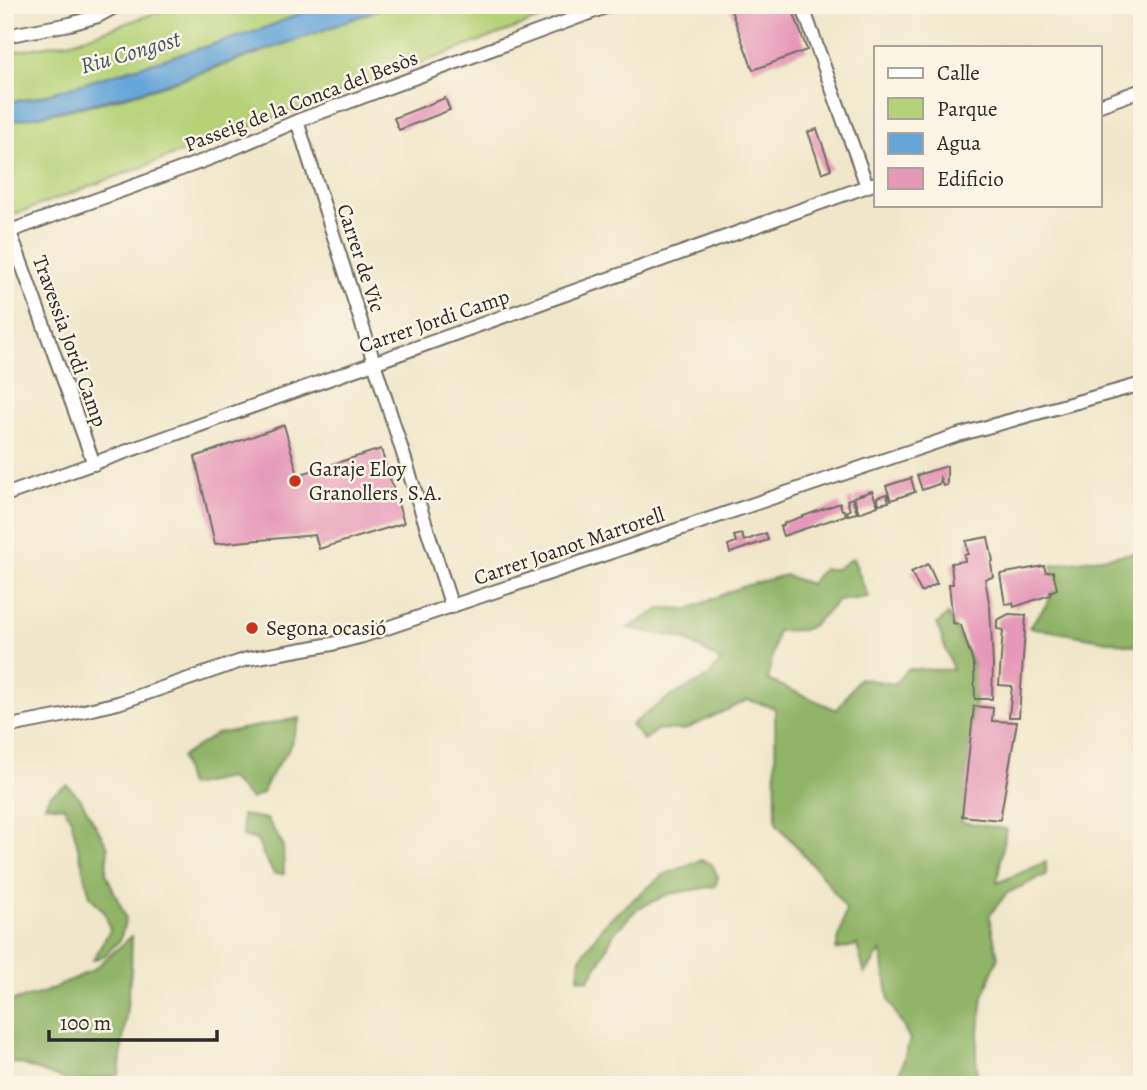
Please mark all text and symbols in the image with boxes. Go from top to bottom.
water label: Riu Congost [77,23,185,82]
street label: Passeig de la Conca del Besòs [180,43,422,159]
legend [874,46,1102,206]
text: Calle [937,59,980,87]
text: Parque [937,95,997,123]
text: Agua [936,129,981,157]
text: Edificio [937,165,1004,193]
street label: Carrer de Vic [330,200,392,316]
street label: Travessia Jordi Camp [26,251,114,431]
street label: Carrer Jordi Camp [355,282,513,360]
place label: Garaje Eloy Granollers, S.A. [309,455,443,507]
marker: Garaje Eloy Granollers, S.A. [287,473,303,489]
street label: Carrer Joanot Martorell [470,500,668,592]
place label: Segona ocasió [266,614,386,642]
marker: Segona ocasió [244,620,260,636]
scale bar [49,999,217,1043]
text: 100 m [60,1009,111,1037]

